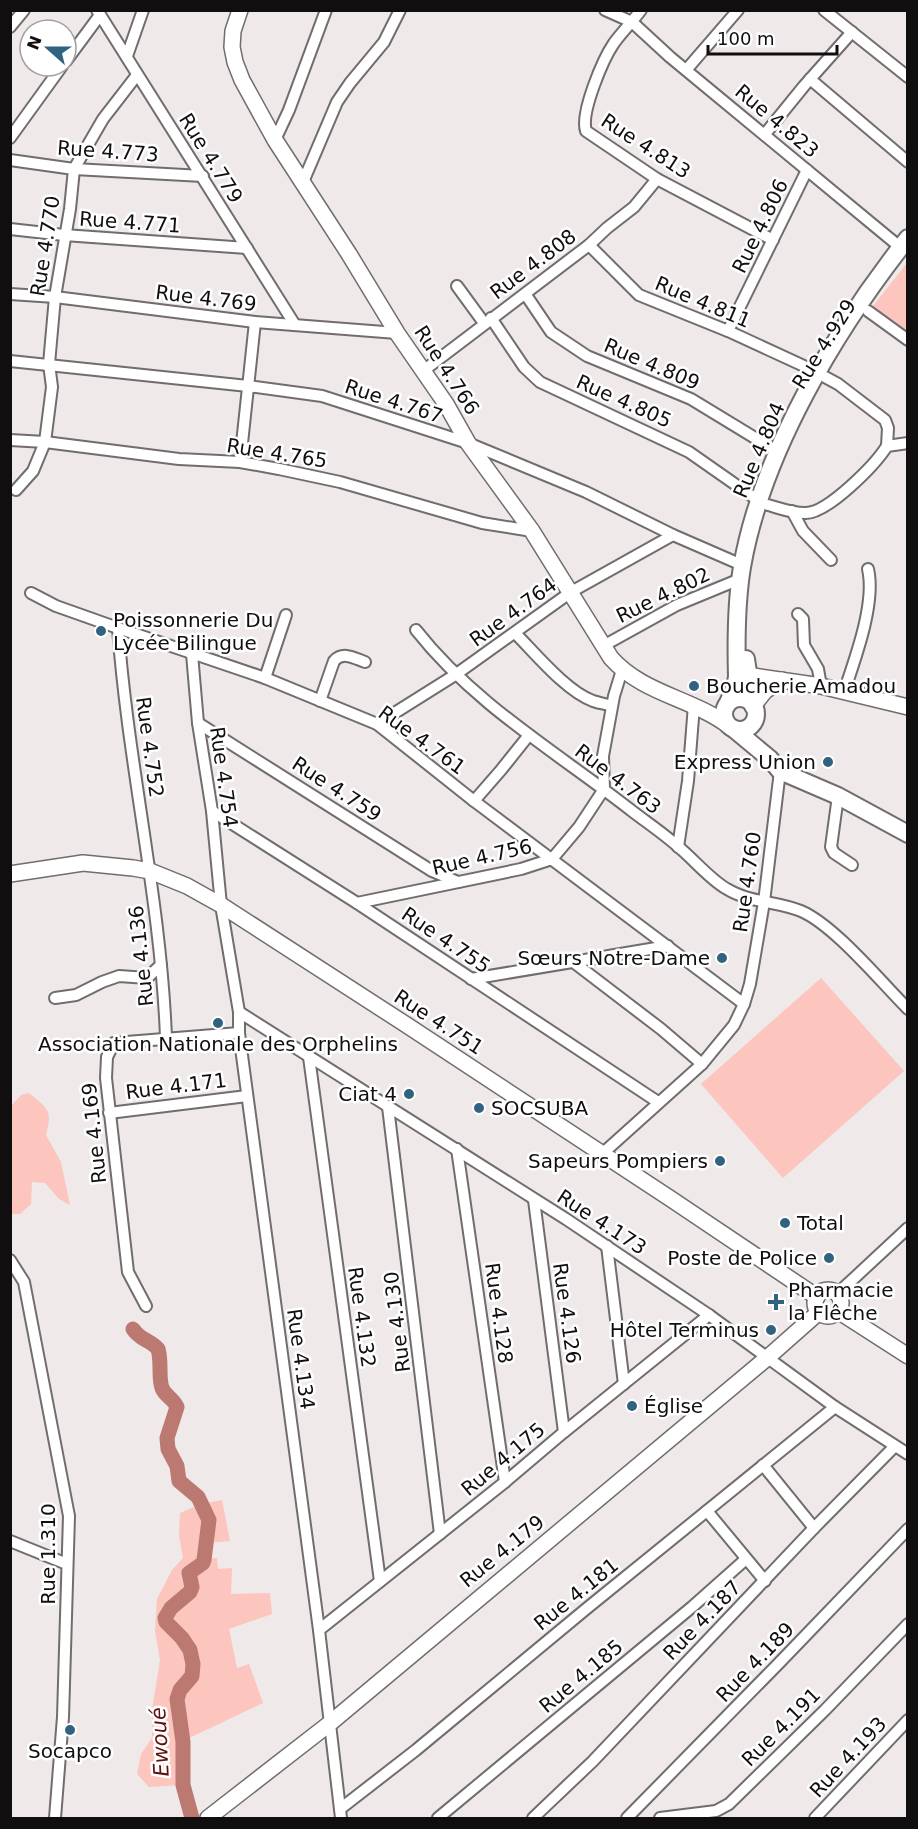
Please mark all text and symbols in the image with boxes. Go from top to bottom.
north arrow [18,18,78,78]
scale bar [708,18,837,56]
text: 100 m [717,28,775,49]
text: N [23,33,46,52]
street label: Rue 4.823 [730,79,824,163]
street label: Rue 4.813 [597,108,695,184]
street label: Rue 4.779 [174,109,248,207]
street label: Rue 4.773 [56,135,160,167]
street label: Rue 4.806 [727,175,793,277]
street label: Rue 4.770 [25,194,65,298]
street label: Rue 4.771 [78,206,182,238]
street label: Rue 4.808 [485,224,581,304]
street label: Rue 4.811 [652,271,754,333]
street label: Rue 4.769 [154,280,258,316]
street label: Rue 4.929 [787,295,861,393]
street label: Rue 4.766 [409,321,485,419]
street label: Rue 4.809 [601,333,703,395]
street label: Rue 4.805 [573,369,675,433]
street label: Rue 4.767 [342,374,446,428]
street label: Rue 4.804 [728,399,790,501]
street label: Rue 4.765 [225,433,329,473]
street label: Rue 4.802 [612,562,714,628]
street label: Rue 4.764 [465,572,561,652]
place label: Poissonnerie Du Lycée Bilingue [113,608,273,655]
marker: Poissonnerie Du Lycée Bilingue [94,624,108,638]
place label: Boucherie Amadou [706,674,896,698]
marker: Boucherie Amadou [687,679,701,693]
street label: Rue 4.752 [131,695,169,799]
street label: Rue 4.761 [374,700,470,780]
street label: Rue 4.754 [205,725,243,829]
street label: Rue 4.763 [570,739,666,819]
place label: Express Union [674,750,816,774]
street label: Rue 4.759 [288,751,386,827]
marker: Express Union [821,755,835,769]
street label: Rue 4.760 [728,830,766,934]
street label: Rue 4.756 [430,834,534,880]
street label: Rue 4.755 [397,902,495,978]
street label: Rue 4.136 [124,904,158,1008]
place label: Sœurs Notre-Dame [517,946,710,970]
marker: Sœurs Notre-Dame [715,951,729,965]
street label: Rue 4.751 [390,984,488,1060]
marker: Association Nationale des Orphelins [211,1016,225,1030]
place label: Association Nationale des Orphelins [38,1032,398,1056]
street label: Rue 4.171 [124,1068,228,1104]
street label: Rue 4.169 [77,1081,111,1185]
place label: Ciat 4 [338,1082,397,1106]
marker: Ciat 4 [402,1087,416,1101]
place label: SOCSUBA [491,1096,588,1120]
marker: SOCSUBA [472,1101,486,1115]
place label: Sapeurs Pompiers [528,1149,708,1173]
marker: Sapeurs Pompiers [713,1154,727,1168]
street label: Rue 4.173 [553,1184,651,1260]
place label: Total [796,1211,844,1235]
marker: Total [778,1216,792,1230]
place label: Poste de Police [667,1246,817,1270]
marker: Poste de Police [822,1251,836,1265]
street label: Rue 4.128 [480,1261,518,1365]
street label: Rue 4.126 [548,1261,586,1365]
street label: Rue 4.132 [343,1265,381,1369]
street label: Rue 4.130 [379,1270,415,1374]
place label: Pharmacie la Flêche [788,1278,893,1325]
marker: Pharmacie la Flêche [769,1295,783,1309]
street label: Rue 4.134 [282,1307,320,1411]
place label: Hôtel Terminus [610,1318,759,1342]
marker: Hôtel Terminus [764,1323,778,1337]
place label: Église [644,1394,703,1418]
marker: Église [625,1399,639,1413]
street label: Rue 4.175 [456,1417,550,1501]
street label: Rue 1.310 [36,1503,60,1605]
street label: Rue 4.179 [455,1510,549,1592]
street label: Rue 4.181 [529,1553,623,1635]
street label: Rue 4.187 [658,1575,746,1665]
street label: Rue 4.189 [711,1617,799,1707]
street label: Rue 4.185 [534,1634,628,1718]
street label: Rue 4.191 [737,1683,825,1771]
water label: Ewoué [146,1707,174,1777]
street label: Rue 4.193 [805,1712,891,1802]
marker: Socapco [63,1723,77,1737]
place label: Socapco [28,1739,112,1763]

